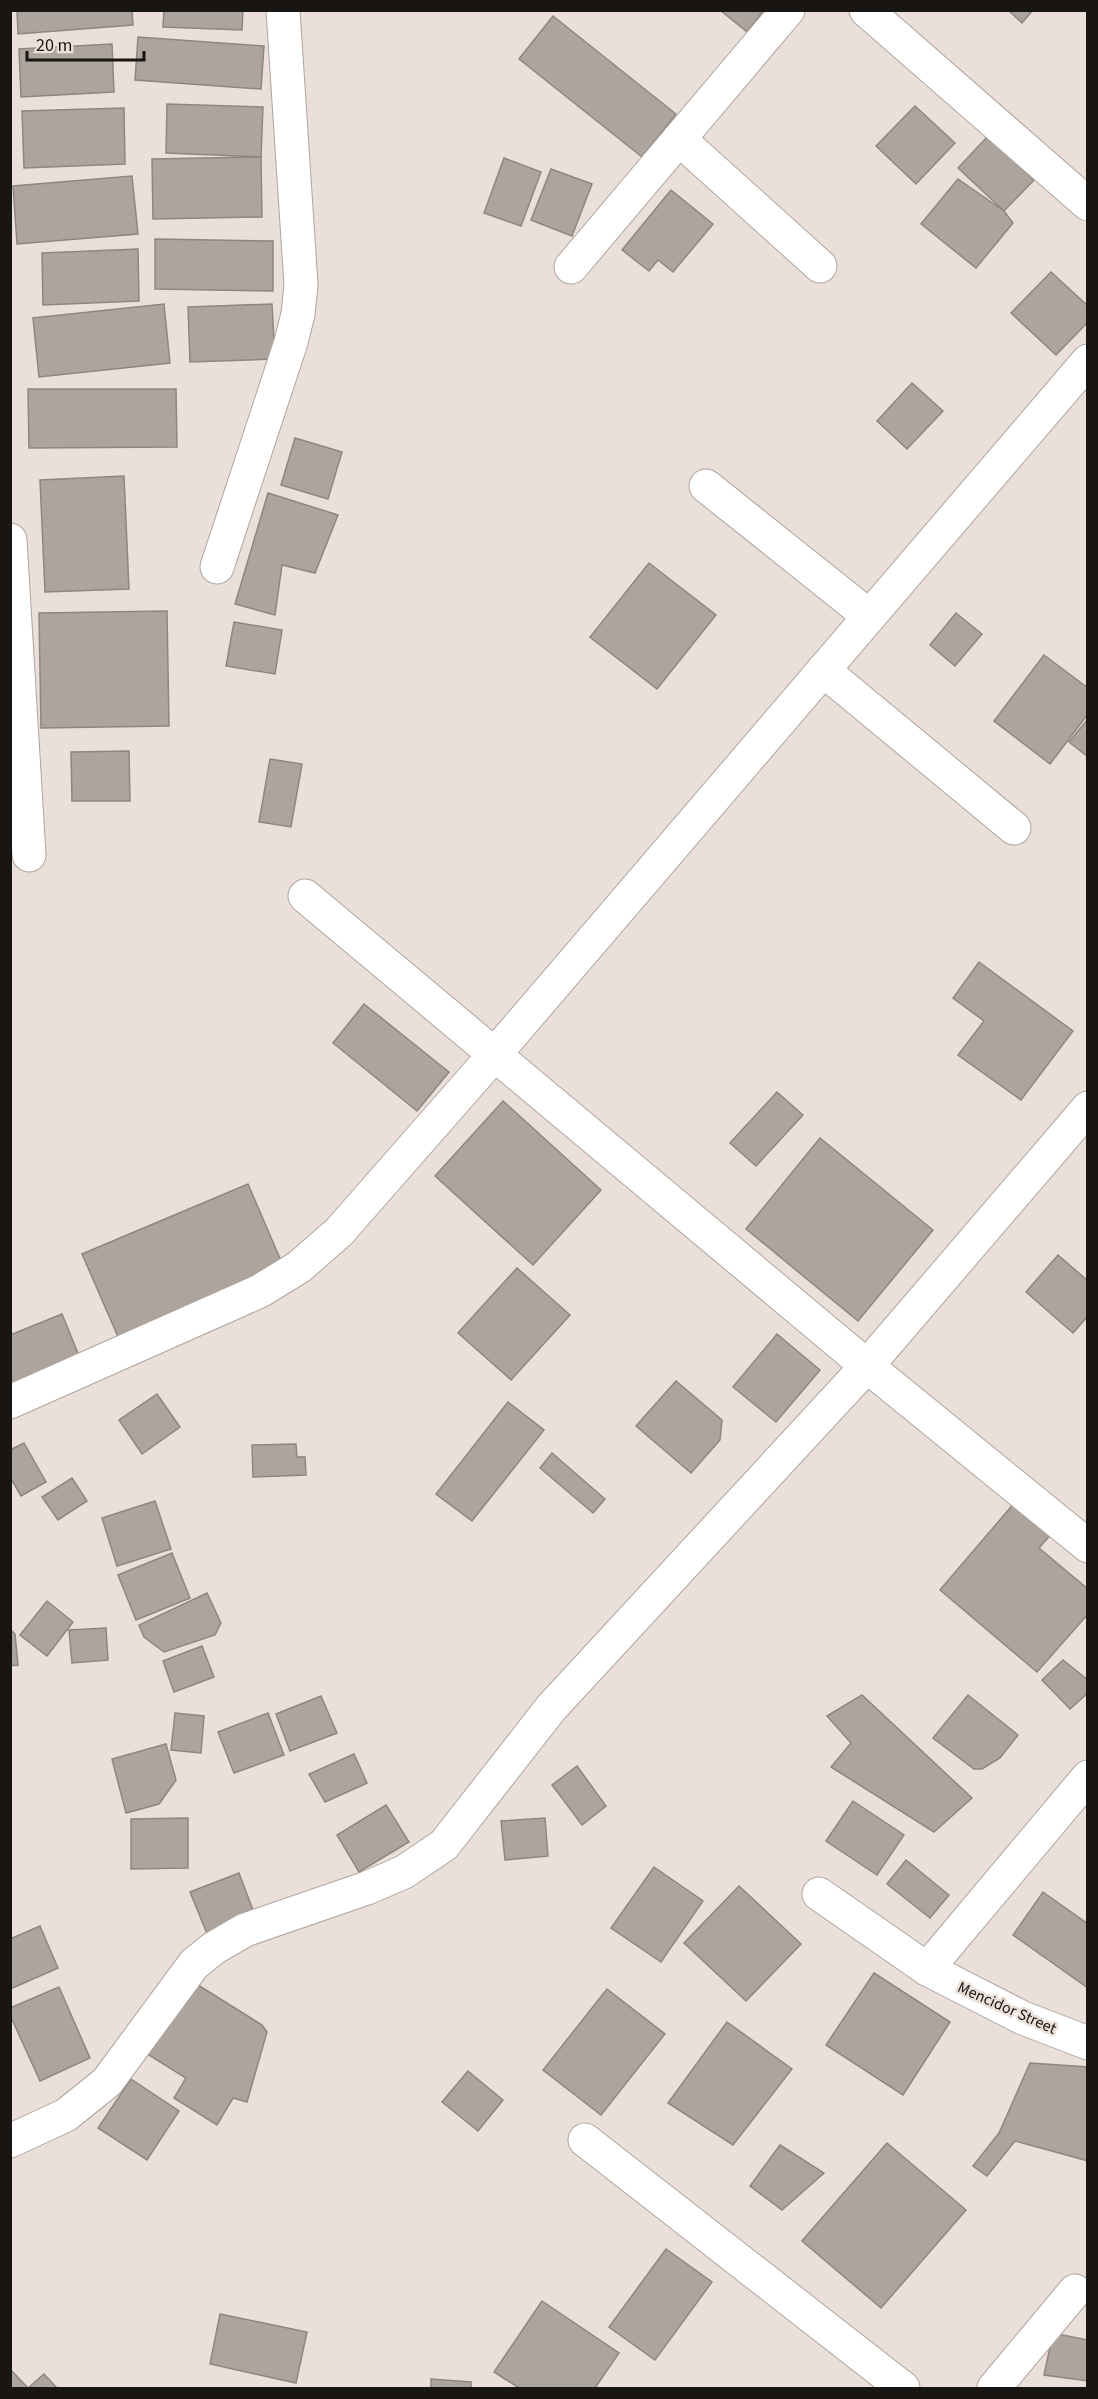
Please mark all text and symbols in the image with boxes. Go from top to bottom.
scale bar [27,24,144,62]
text: 20 m [36,33,72,58]
street label: Mencidor Street [954,1976,1060,2040]

